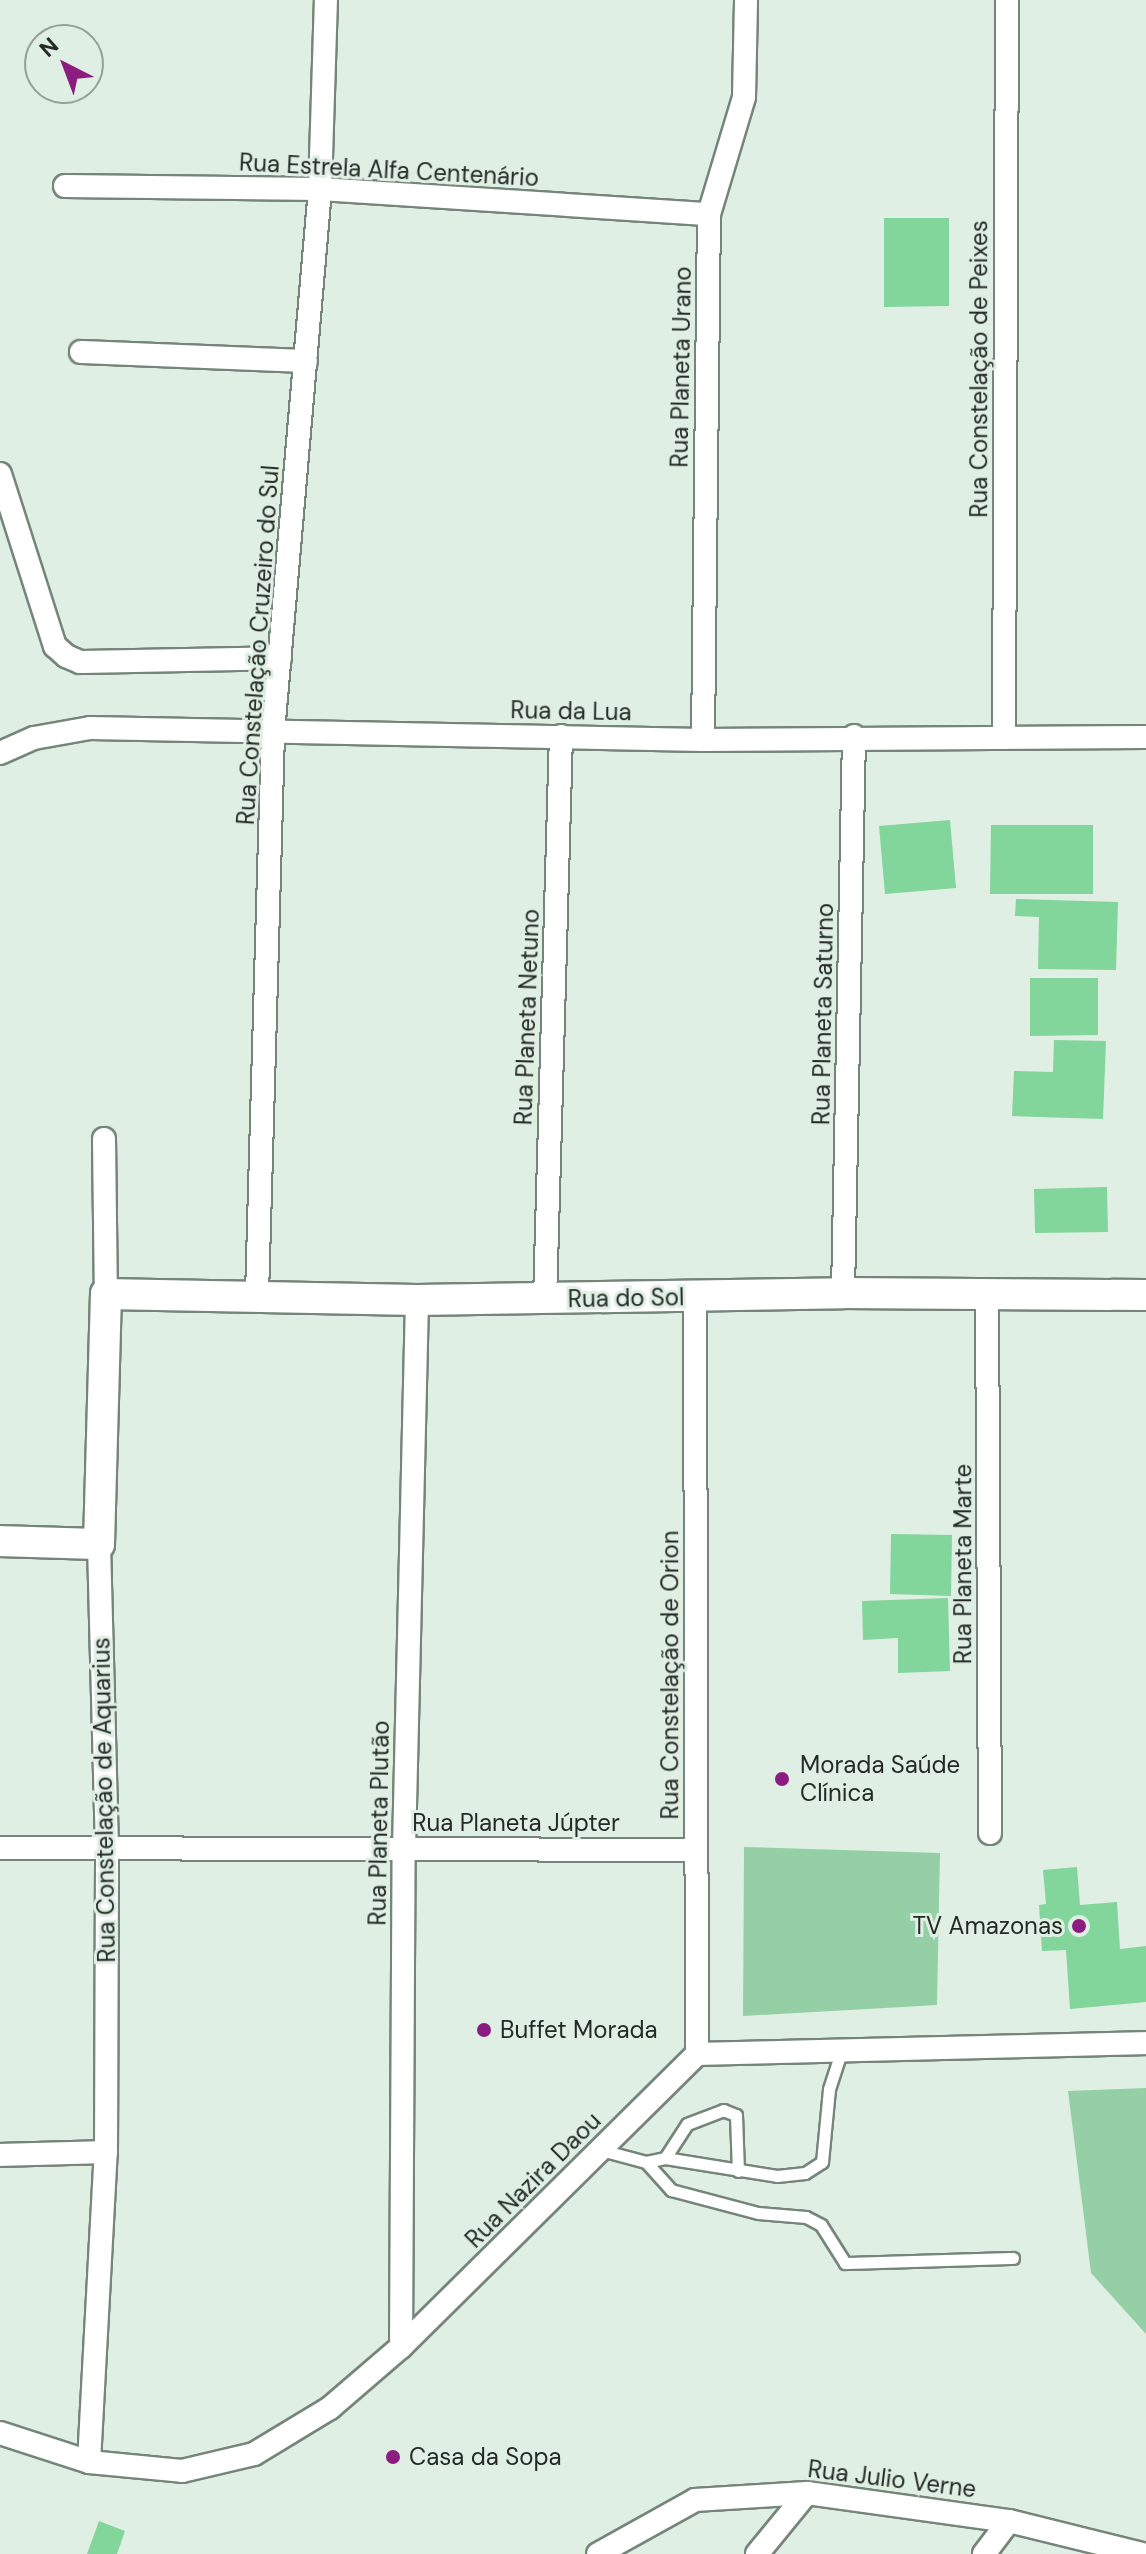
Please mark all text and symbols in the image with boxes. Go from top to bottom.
north arrow [24,24,104,104]
text: N [33,31,65,63]
street label: Rua Estrela Alfa Centenário [238,148,540,192]
street label: Rua Constelação de Peixes [965,220,993,518]
street label: Rua Planeta Urano [665,266,697,468]
street label: Rua Constelação Cruzeiro do Sul [231,464,285,826]
street label: Rua da Lua [510,696,632,726]
street label: Rua Planeta Saturno [807,903,839,1125]
street label: Rua Planeta Netuno [509,908,545,1126]
street label: Rua do Sol [567,1283,685,1313]
street label: Rua Planeta Marte [949,1464,977,1664]
street label: Rua Constelação de Orion [656,1531,684,1819]
street label: Rua Constelação de Aquarius [87,1637,121,1963]
street label: Rua Planeta Plutão [363,1720,395,1926]
place label: Morada Saúde Clínica [800,1751,960,1807]
marker: Morada Saúde Clínica [771,1768,793,1790]
street label: Rua Planeta Júpter [412,1809,620,1837]
place label: TV Amazonas [913,1912,1063,1940]
marker: TV Amazonas [1070,1917,1088,1935]
place label: Buffet Morada [500,2016,658,2044]
marker: Buffet Morada [475,2021,493,2039]
street label: Rua Nazira Daou [459,2106,607,2254]
place label: Casa da Sopa [409,2443,561,2471]
marker: Casa da Sopa [384,2448,402,2466]
street label: Rua Julio Verne [806,2454,978,2504]

